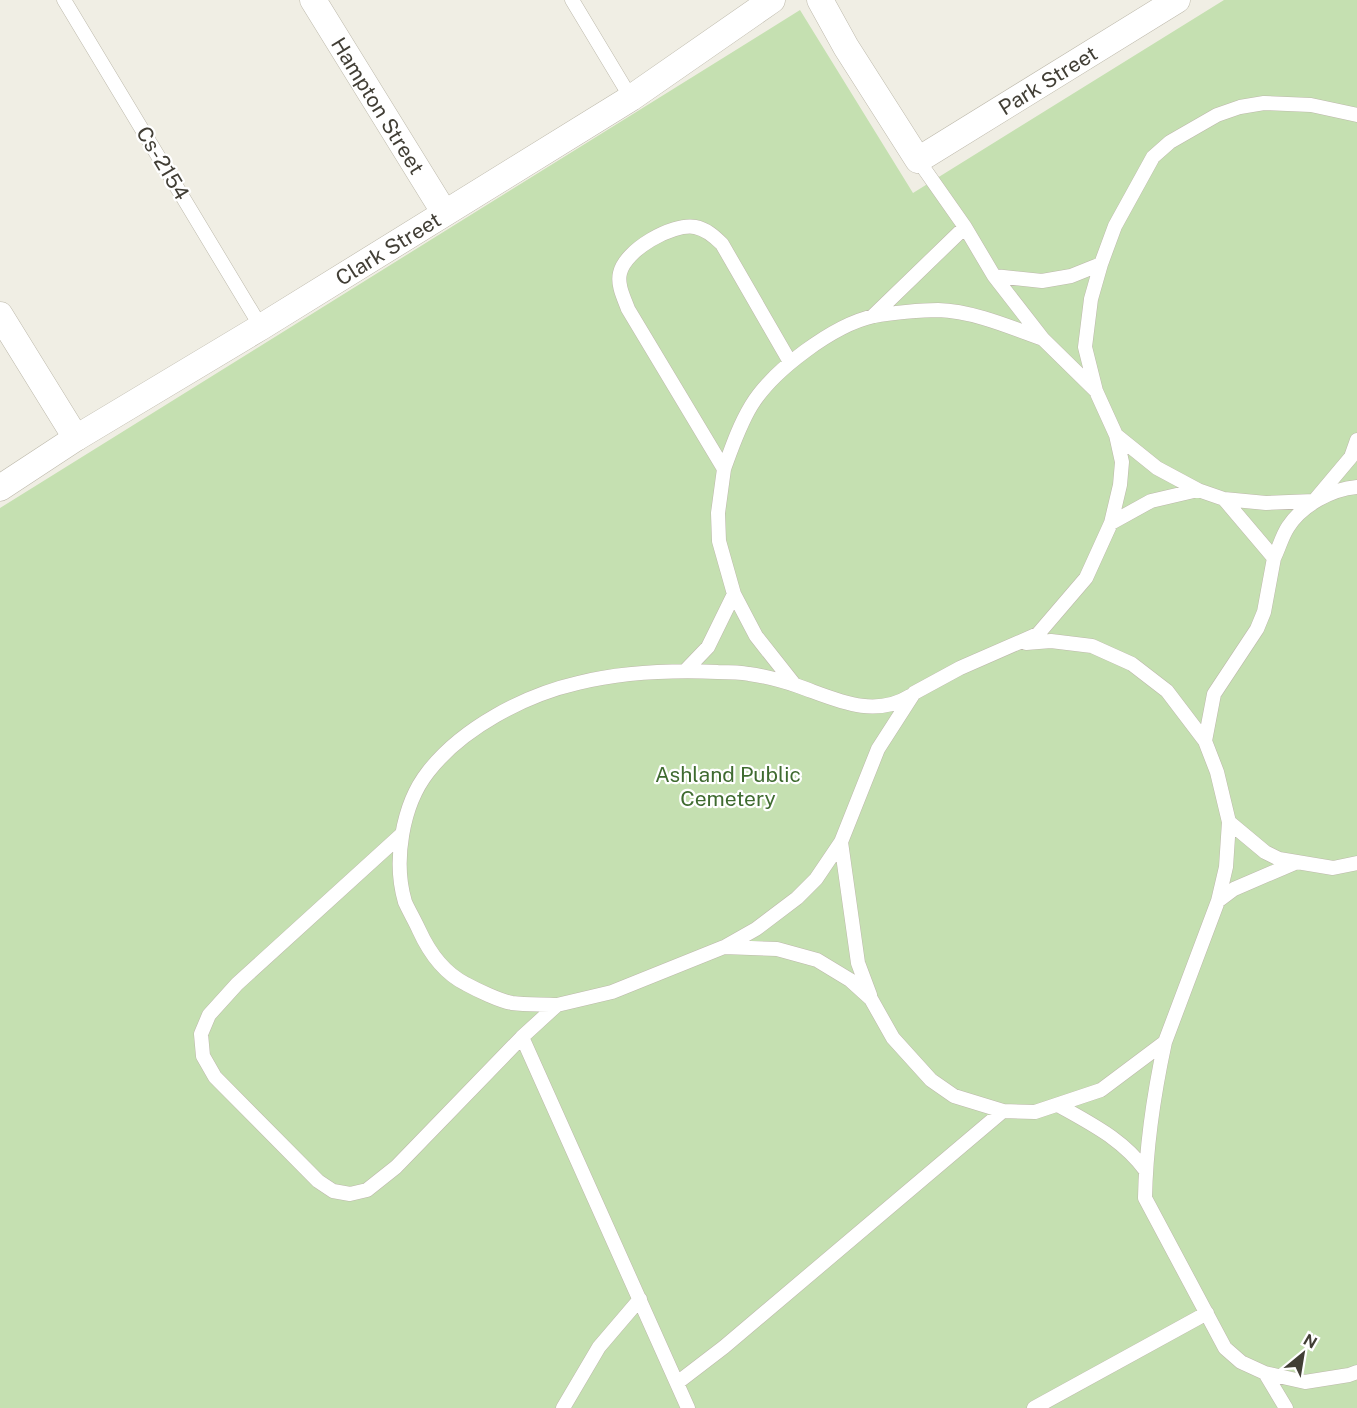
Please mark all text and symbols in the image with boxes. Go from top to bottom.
street label: Hampton Street [326,32,430,179]
street label: Park Street [994,40,1101,120]
street label: Cs-2154 [131,122,195,204]
street label: Clark Street [331,207,445,290]
park label: Ashland Public Cemetery [655,762,801,811]
north arrow [1273,1324,1333,1384]
text: N [1300,1330,1320,1353]

